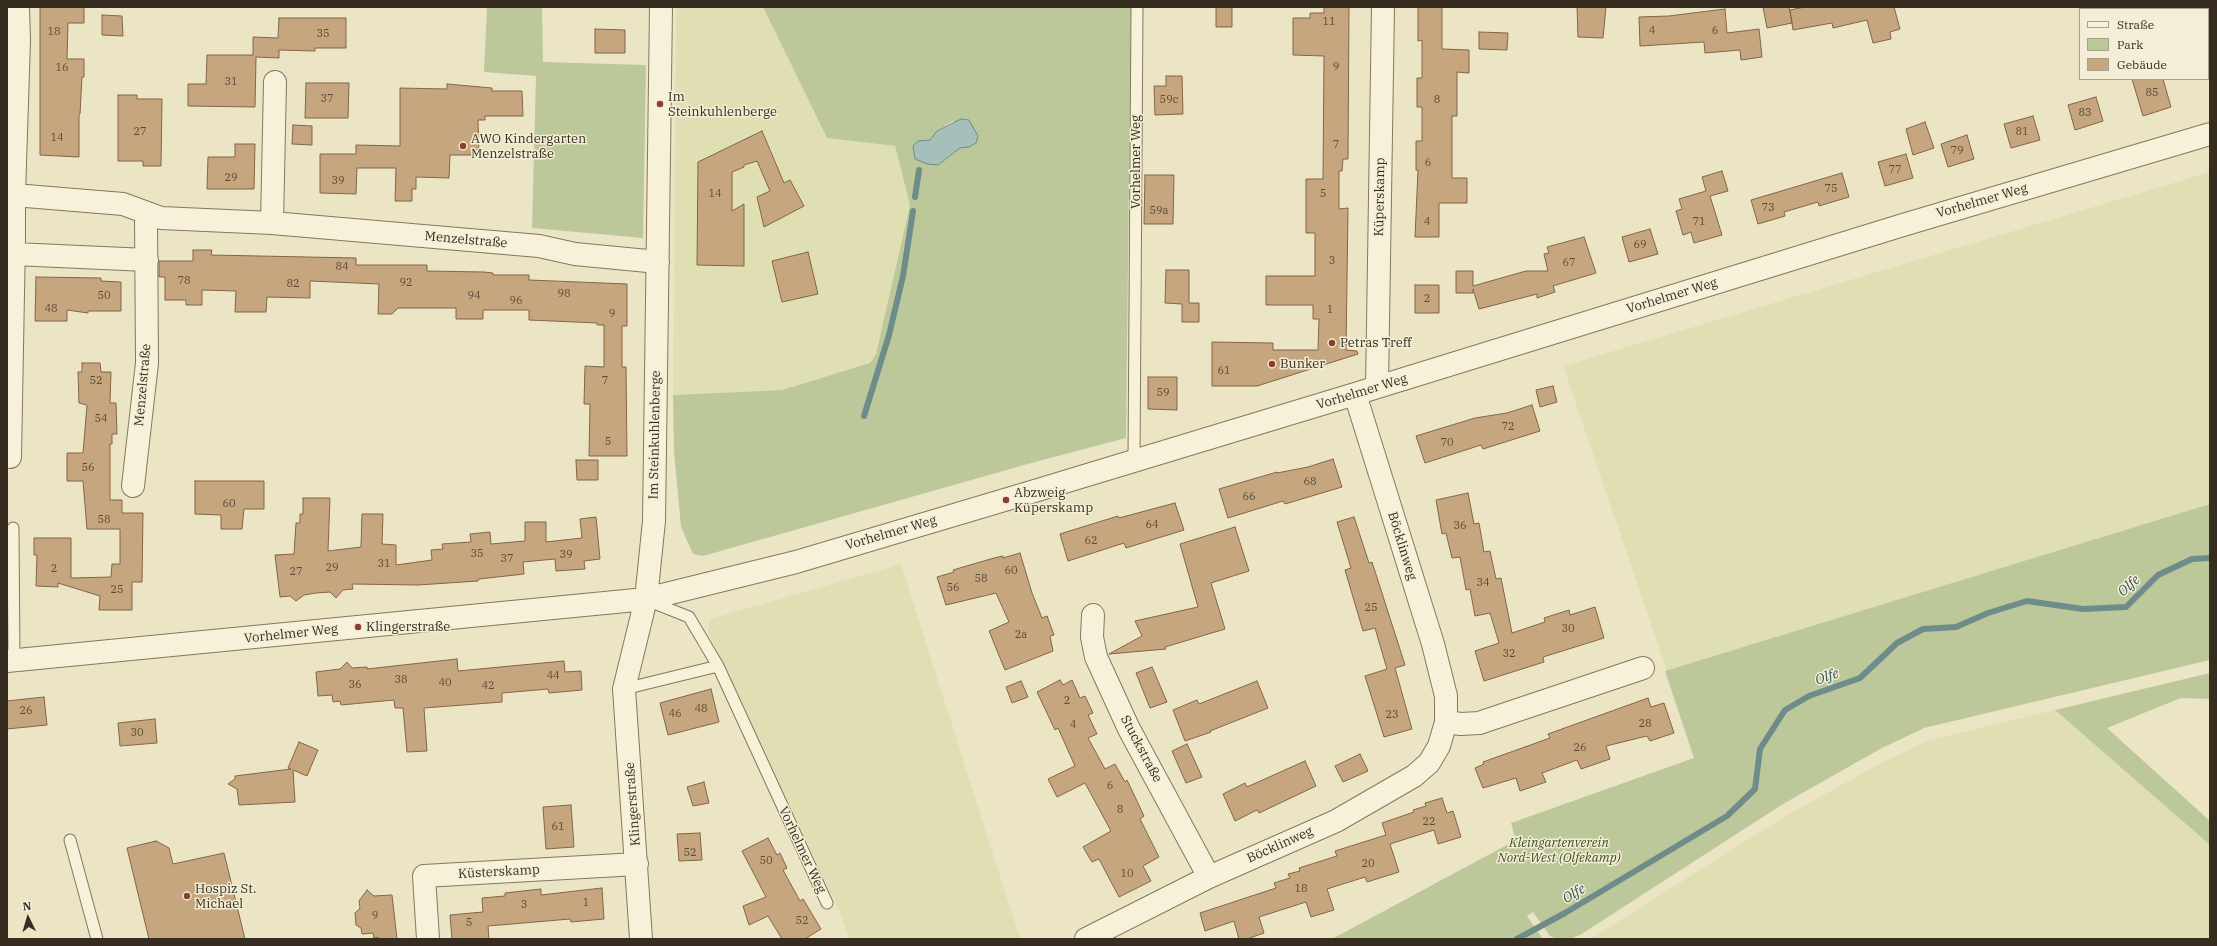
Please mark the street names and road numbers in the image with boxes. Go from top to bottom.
street label: Vorhelmer Weg [1128,115,1144,209]
street label: Küperskamp [1372,157,1388,237]
street label: Vorhelmer Weg [1935,181,2029,221]
street label: Menzelstraße [424,229,508,251]
street label: Vorhelmer Weg [1625,275,1719,317]
street label: Menzelstraße [132,343,154,427]
street label: Im Steinkuhlenberge [646,370,664,500]
street label: Vorhelmer Weg [1315,371,1409,413]
street label: Böcklinweg [1384,510,1420,582]
street label: Vorhelmer Weg [844,513,938,553]
street label: Vorhelmer Weg [243,621,339,647]
street label: Stuckstraße [1117,713,1165,785]
street label: Klingerstraße [622,761,644,847]
street label: Vorhelmer Weg [775,804,829,896]
street label: Böcklinweg [1245,823,1315,867]
street label: Küsterskamp [458,862,540,882]

